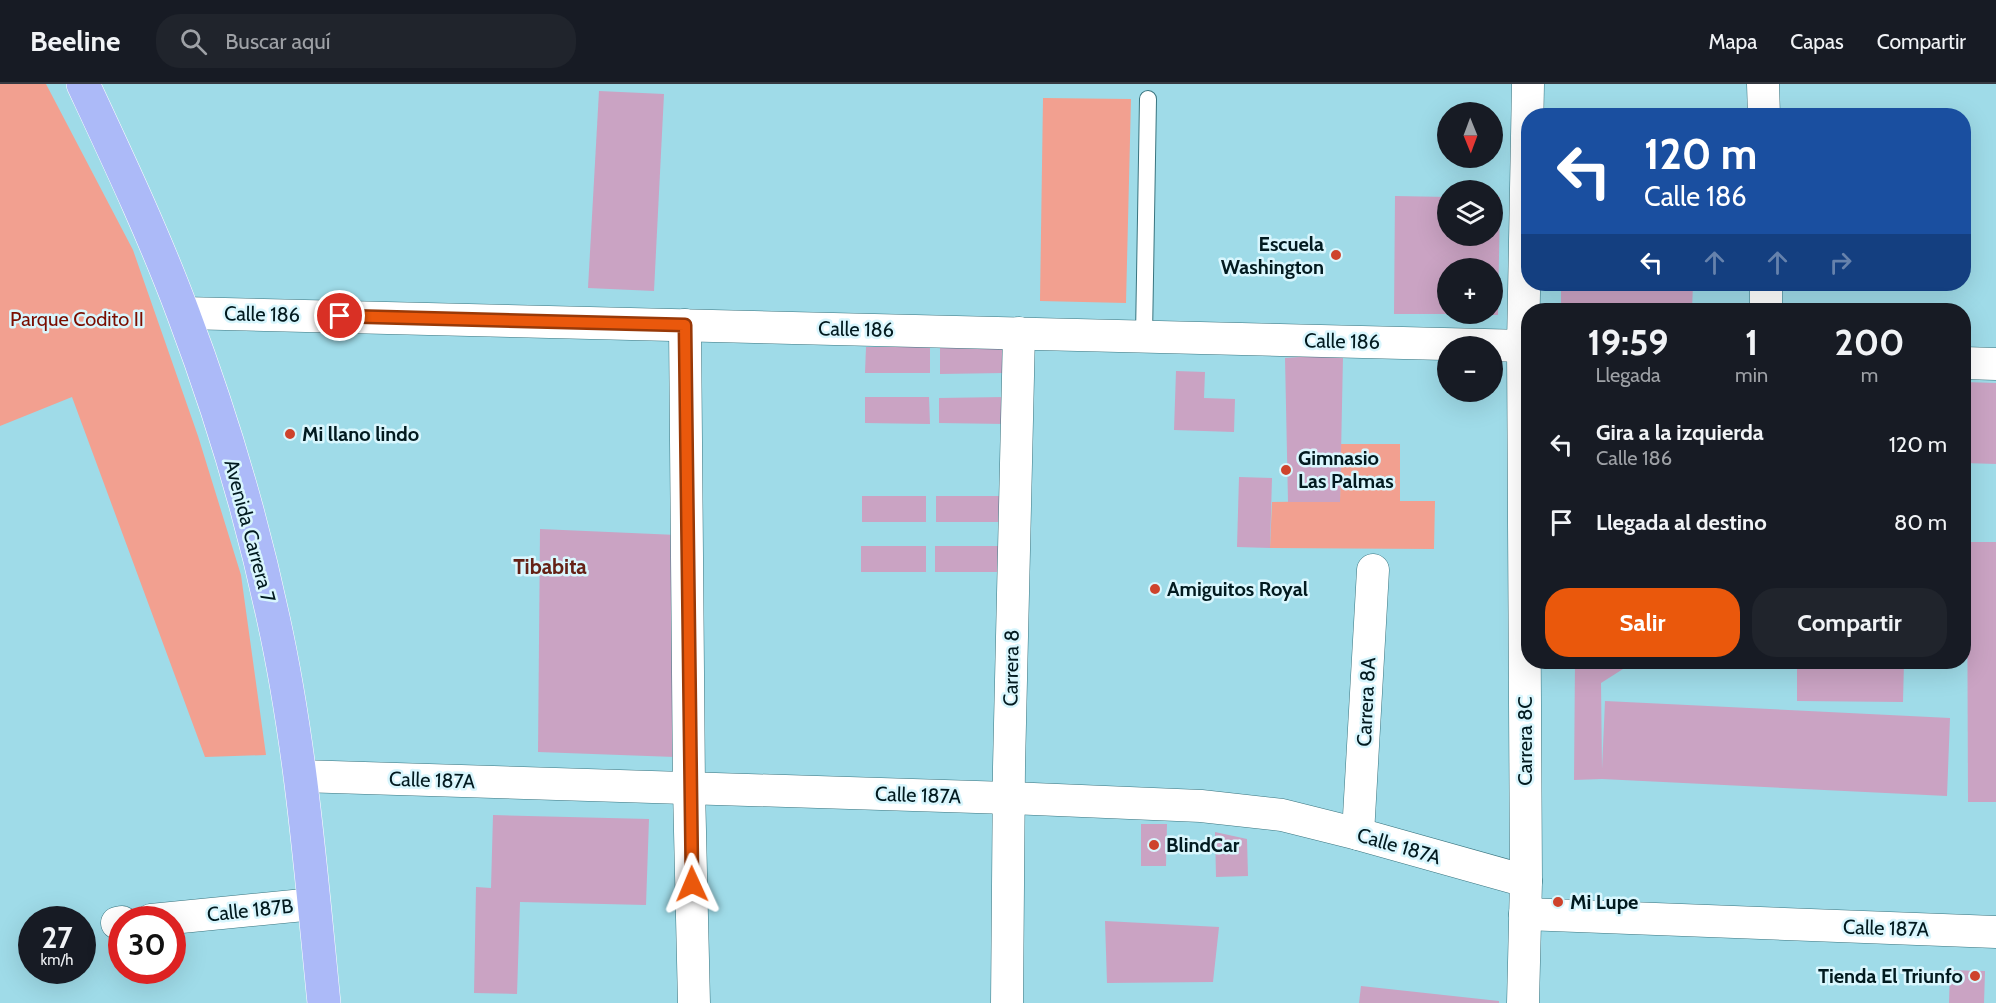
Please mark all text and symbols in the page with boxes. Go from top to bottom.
search box [156,14,576,68]
text: Beeline [30,24,120,58]
icon: search [177,25,210,58]
text: Buscar aquí [225,28,330,55]
text: Mapa [1709,29,1757,54]
text: Capas [1790,29,1844,54]
text: Compartir [1877,29,1966,54]
north arrow [1437,102,1503,168]
map controls [1437,102,1503,402]
text: 120 m [1644,128,1757,180]
icon: left [1545,132,1623,210]
button: layers [1437,180,1503,246]
text: Calle 186 [1644,180,1747,213]
place label: Escuela Washington [1221,232,1324,279]
icon: left [1635,246,1668,279]
icon: ahead [1698,246,1731,279]
icon: ahead [1761,246,1794,279]
icon: right [1824,246,1857,279]
marker: Escuela Washington [1329,248,1343,262]
button: + [1437,258,1503,324]
pin [314,290,365,341]
icon: arrive [323,299,356,332]
street label: Calle 186 [224,301,300,327]
park label: Parque Codito II [10,307,144,331]
street label: Calle 186 [818,316,894,342]
text: 19:59 [1588,320,1669,364]
text: 1 [1745,320,1758,364]
text: 200 [1835,320,1904,364]
street label: Calle 186 [1304,328,1380,354]
button: − [1437,336,1503,402]
text: Llegada [1595,363,1661,387]
text: min [1735,363,1768,387]
text: m [1861,363,1878,387]
text: Gira a la izquierda [1596,419,1764,446]
place label: Mi llano lindo [302,422,419,446]
marker: Mi llano lindo [283,427,297,441]
icon: left [1545,428,1578,461]
text: 120 m [1889,431,1947,458]
place label: Gimnasio Las Palmas [1298,446,1394,493]
text: Calle 186 [1596,446,1672,470]
street label: Avenida Carrera 7 [219,457,281,605]
marker: Gimnasio Las Palmas [1279,463,1293,477]
icon: arrive [1545,506,1578,539]
text: Llegada al destino [1596,509,1767,536]
text: 80 m [1894,509,1947,536]
district label: Tibabita [513,554,587,579]
place label: Amiguitos Royal [1167,577,1308,601]
marker: Amiguitos Royal [1148,582,1162,596]
button: Salir [1545,588,1740,657]
button: Compartir [1752,588,1947,657]
street label: Carrera 8 [998,629,1024,707]
street label: Carrera 8A [1352,656,1380,747]
street label: Carrera 8C [1513,696,1537,786]
street label: Calle 187A [389,767,476,794]
street label: Calle 187A [875,782,962,809]
street label: Calle 187A [1354,823,1444,870]
place label: BlindCar [1166,833,1240,857]
marker: BlindCar [1147,838,1161,852]
position arrow [660,852,724,916]
place label: Mi Lupe [1570,890,1638,914]
street label: Calle 187B [206,894,294,926]
marker: Mi Lupe [1551,895,1565,909]
speed limit sign: 30 [108,906,186,984]
street label: Calle 187A [1843,915,1930,942]
text: 27 [41,919,73,956]
text: km/h [41,951,73,969]
place label: Tienda El Triunfo [1818,964,1963,988]
marker: Tienda El Triunfo [1968,969,1982,983]

